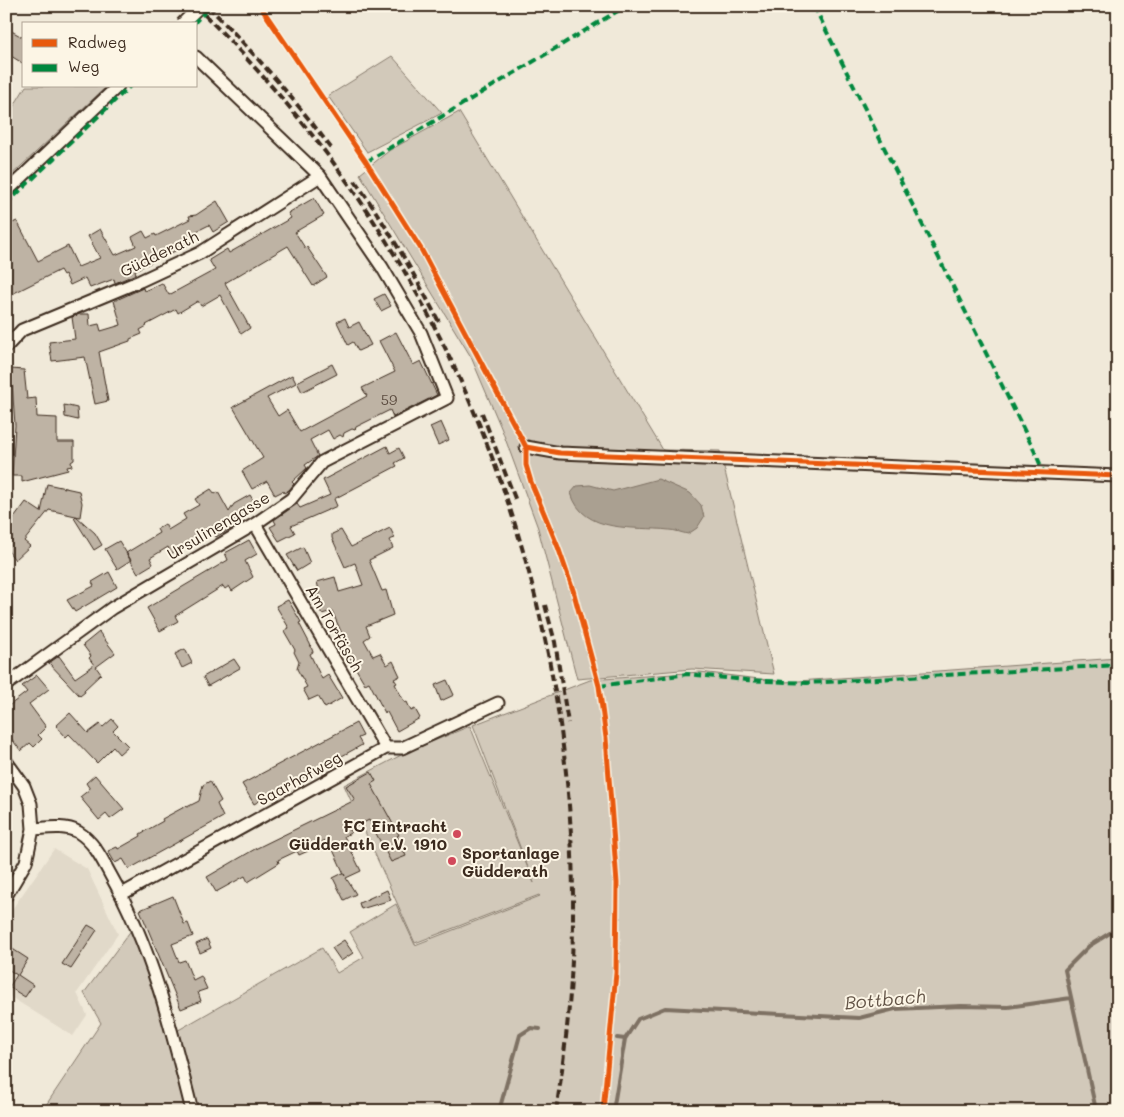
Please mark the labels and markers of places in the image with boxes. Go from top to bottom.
place label: FC Eintracht Güdderath e.V. 1910 [289,815,447,854]
marker: FC Eintracht Güdderath e.V. 1910 [451,828,463,840]
place label: Sportanlage Güdderath [462,842,559,881]
marker: Sportanlage Güdderath [446,855,458,867]

